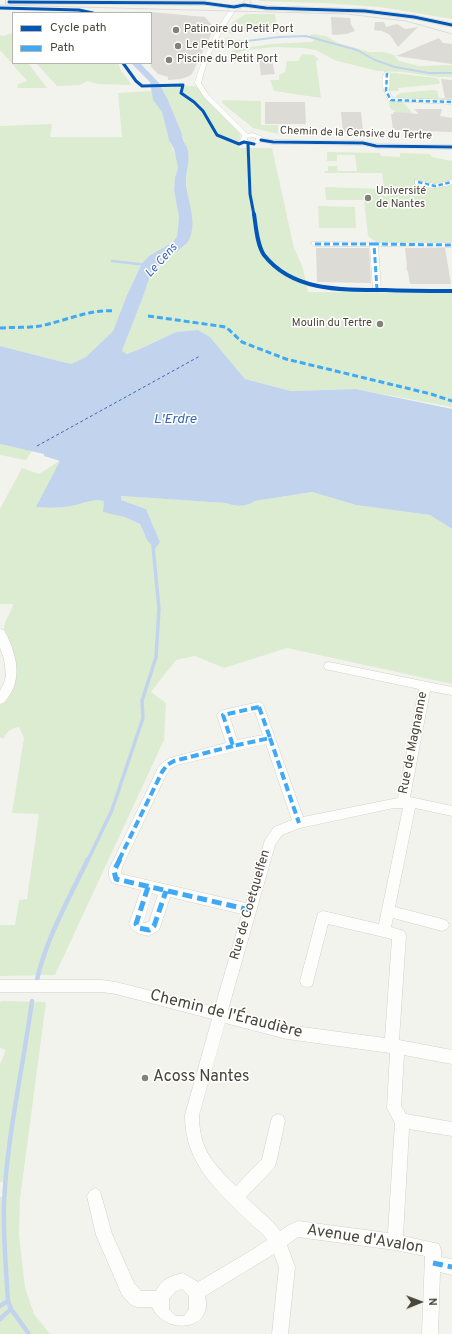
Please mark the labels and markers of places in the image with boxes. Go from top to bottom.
place label: Patinoire du Petit Port [184,23,294,37]
marker: Patinoire du Petit Port [171,25,181,35]
place label: Le Petit Port [186,39,249,53]
marker: Le Petit Port [173,41,183,51]
place label: Piscine du Petit Port [177,53,278,67]
marker: Piscine du Petit Port [164,55,174,65]
place label: Université de Nantes [376,185,426,211]
marker: Université de Nantes [363,193,373,203]
place label: Moulin du Tertre [292,317,372,331]
marker: Moulin du Tertre [375,319,385,329]
place label: Acoss Nantes [153,1068,249,1088]
marker: Acoss Nantes [140,1073,150,1083]

